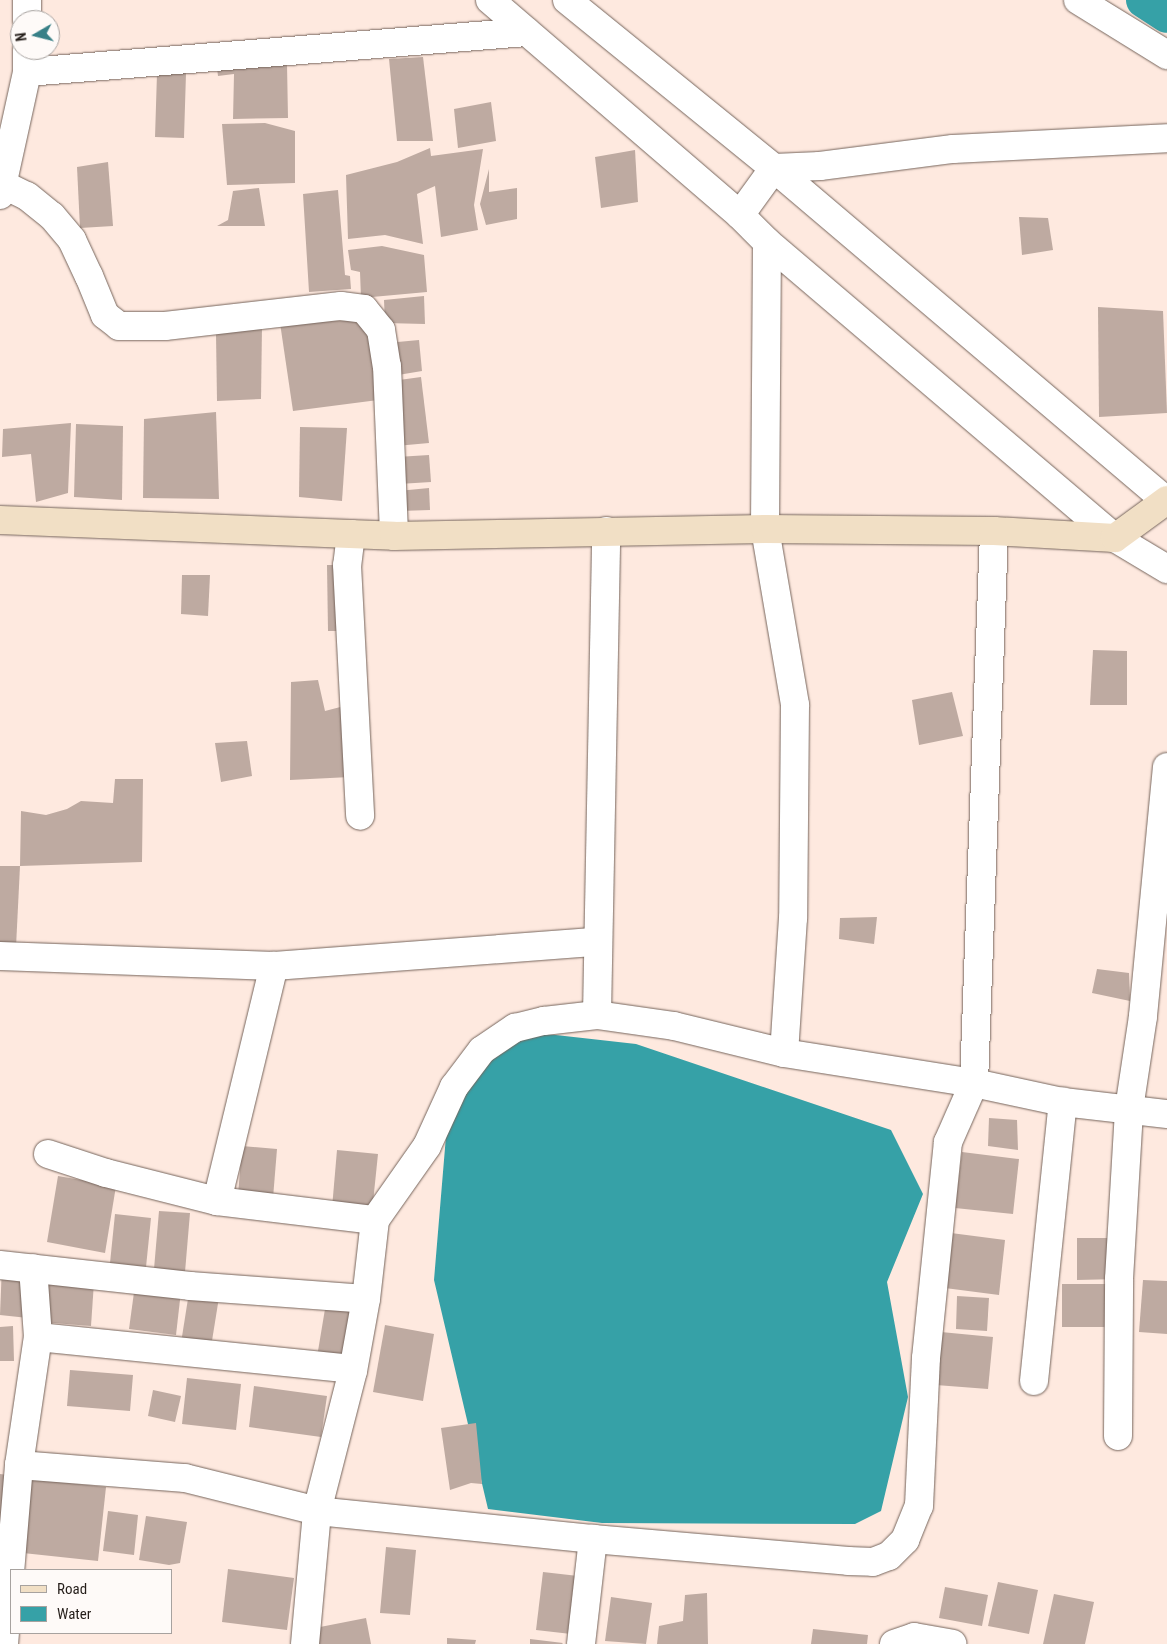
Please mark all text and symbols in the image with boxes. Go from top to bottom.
north arrow [10,10,60,60]
text: N [13,32,30,42]
legend [10,1569,172,1634]
text: Road [57,1580,87,1598]
text: Water [57,1605,91,1623]

